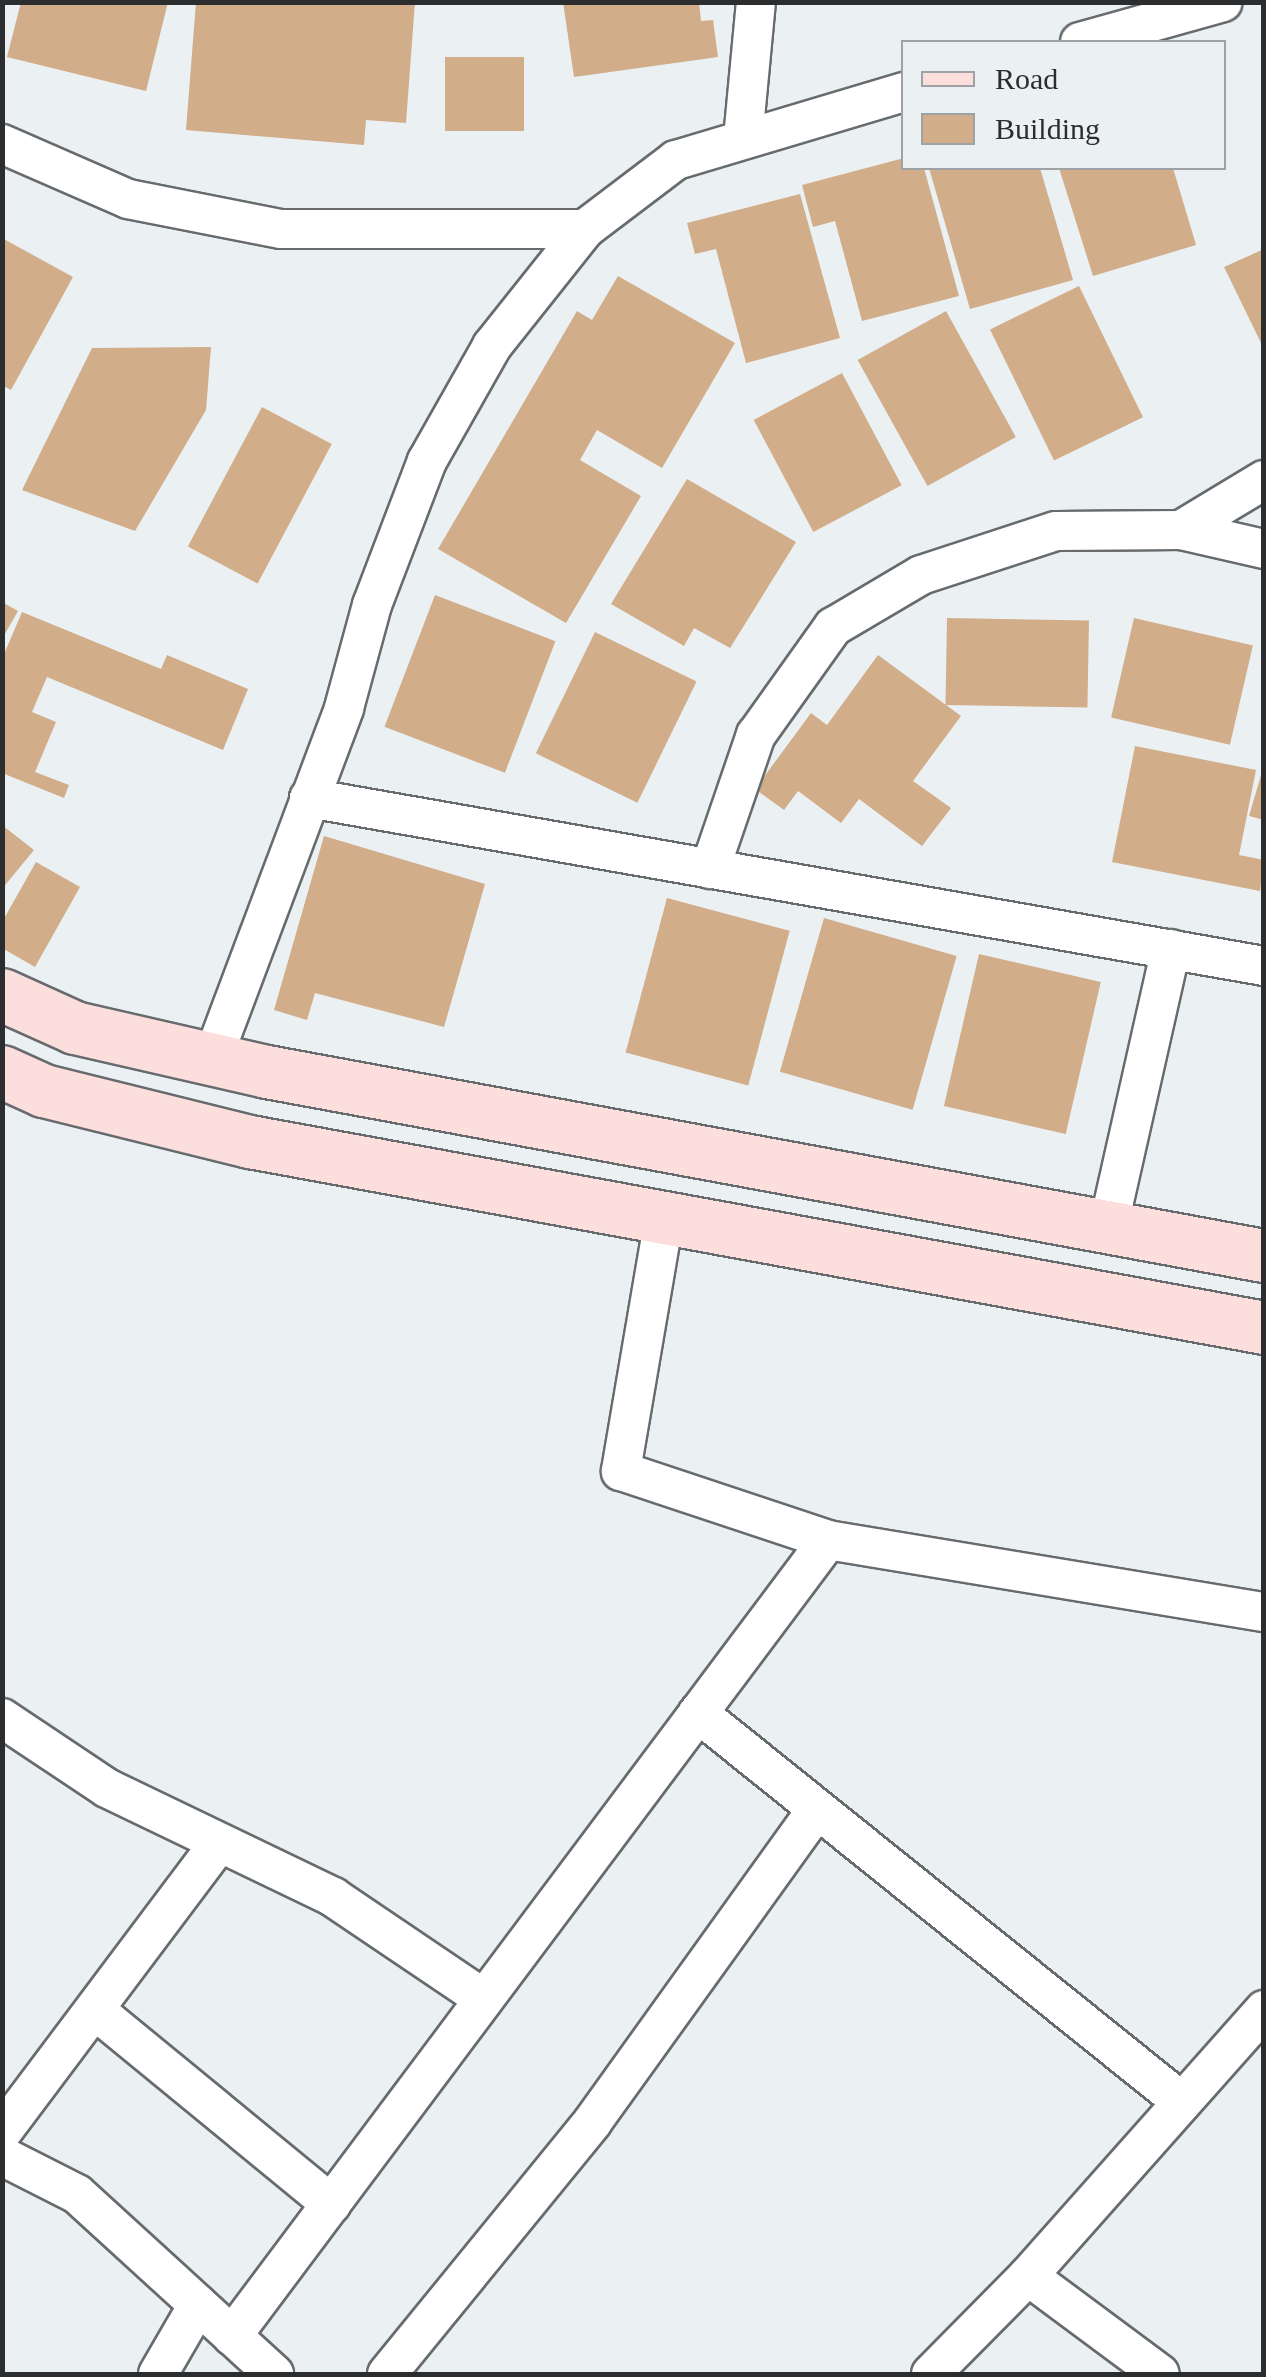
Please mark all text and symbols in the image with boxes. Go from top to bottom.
legend [901,40,1226,170]
text: Road [995,62,1058,95]
text: Building [995,112,1100,145]

